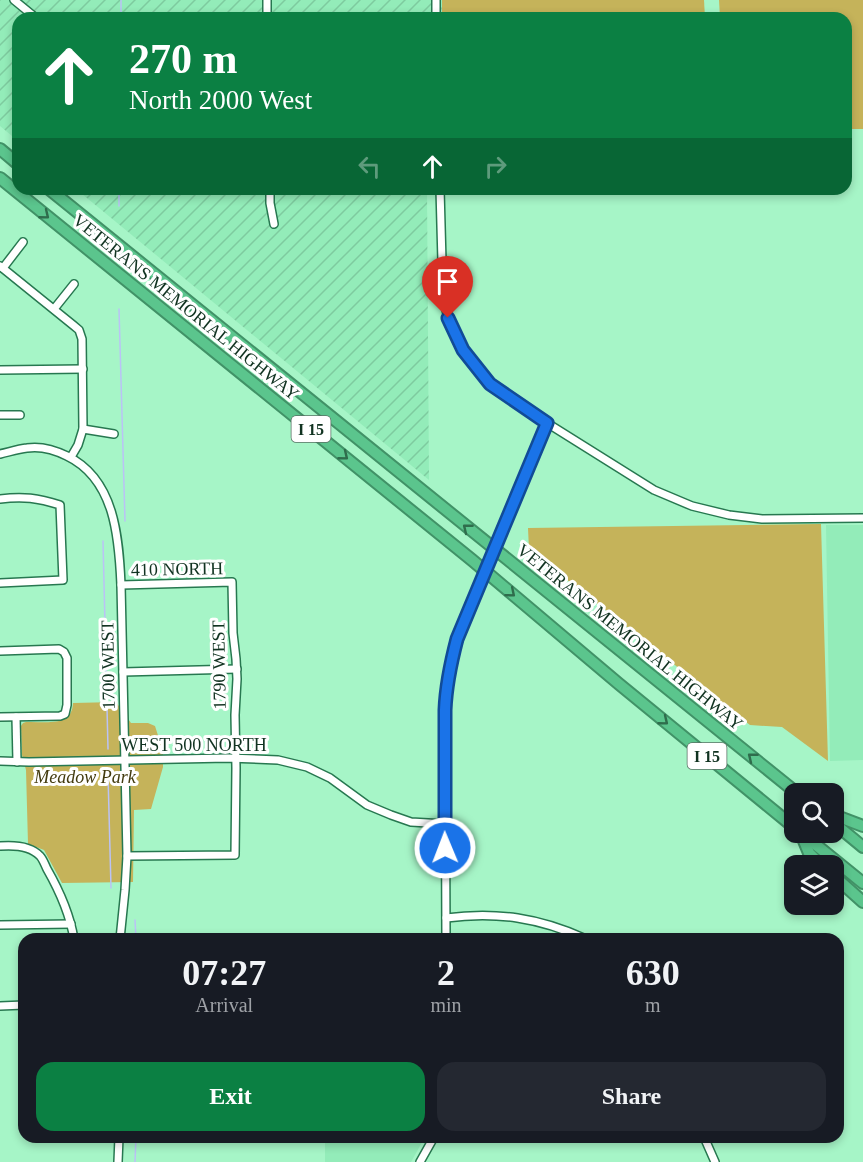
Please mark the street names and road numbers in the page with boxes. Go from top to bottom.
street label: VETERANS MEMORIAL HIGHWAY [69,210,303,404]
road number: I 15 [292,416,330,442]
street label: VETERANS MEMORIAL HIGHWAY [513,540,747,734]
street label: 410 NORTH [131,558,223,580]
street label: 1700 WEST [97,620,119,710]
street label: 1790 WEST [208,620,230,710]
street label: WEST 500 NORTH [121,735,267,755]
road number: I 15 [688,743,726,769]

